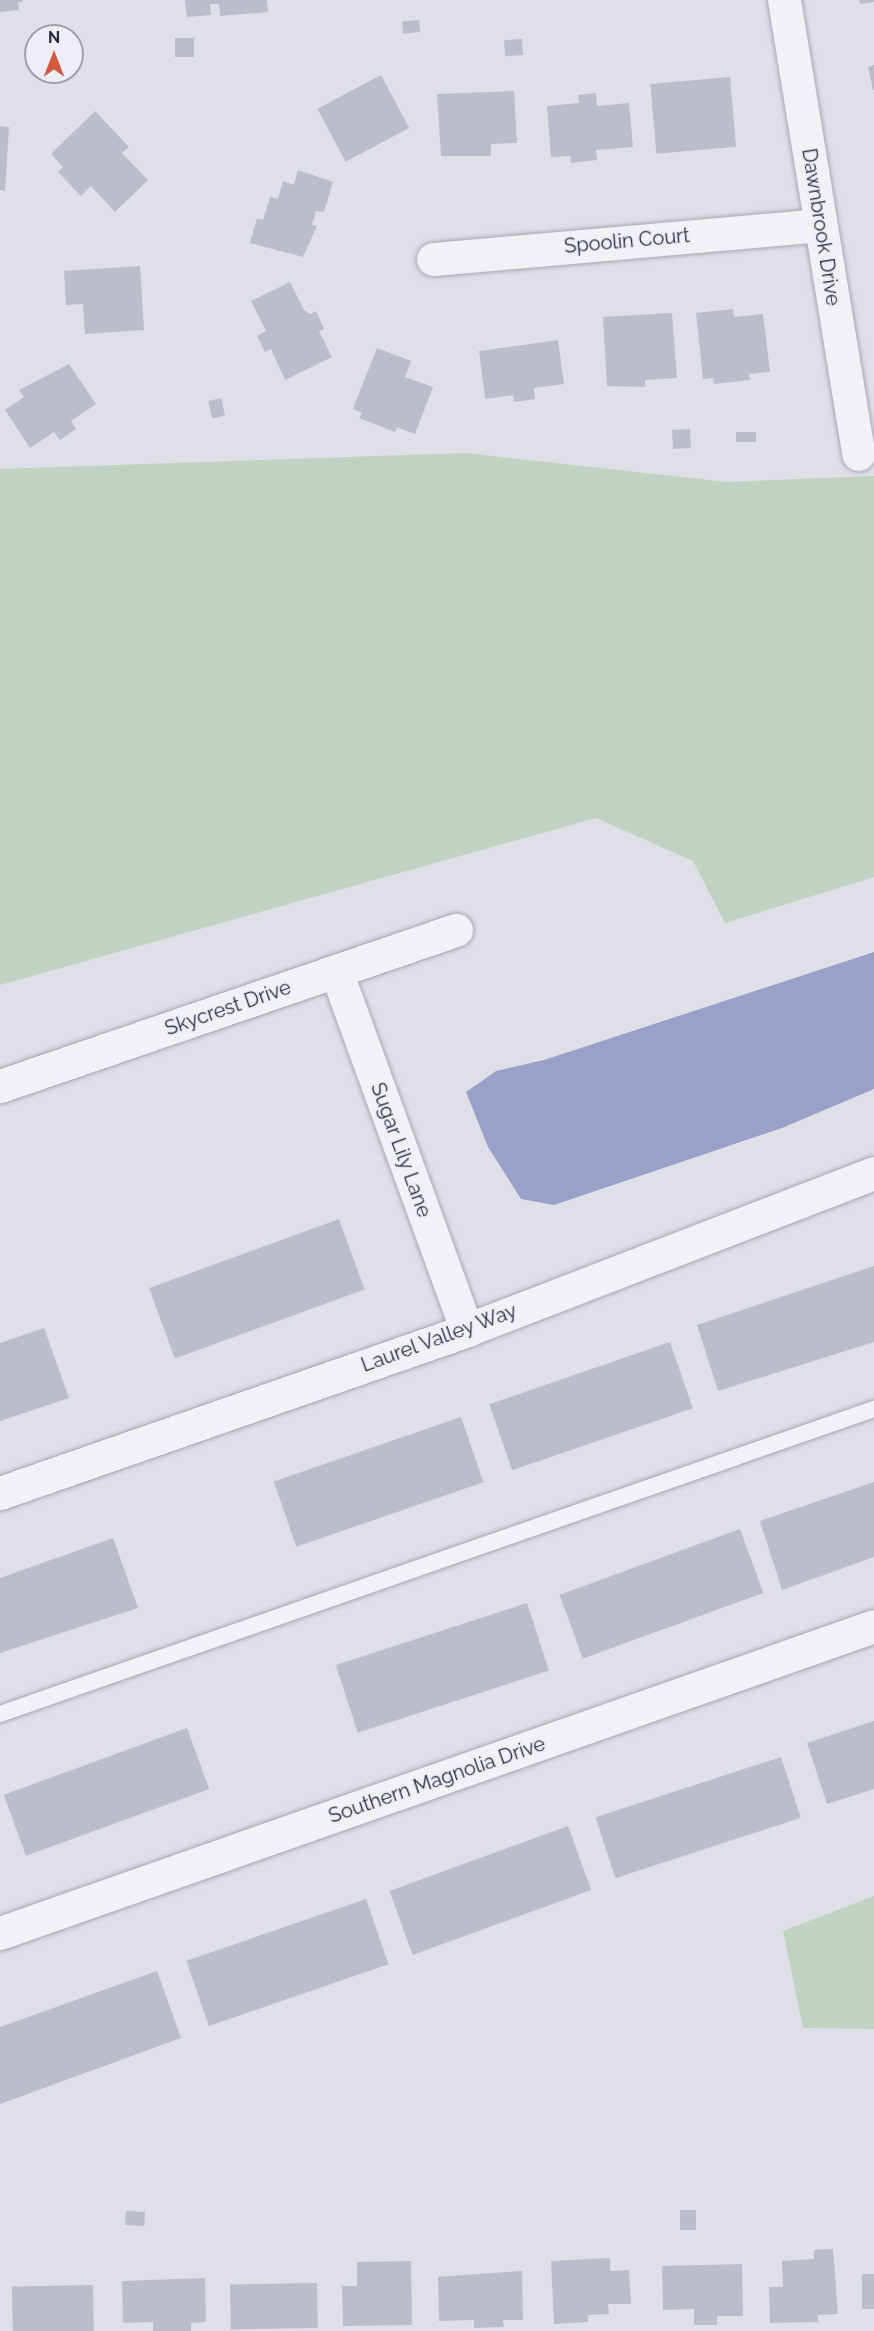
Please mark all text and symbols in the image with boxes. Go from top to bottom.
north arrow [24,24,84,84]
text: N [48,28,60,47]
street label: Dawnbrook Drive [797,147,845,307]
street label: Spoolin Court [563,224,691,258]
street label: Skycrest Drive [162,975,294,1041]
street label: Sugar Lily Lane [365,1079,437,1221]
street label: Laurel Valley Way [357,1298,521,1378]
street label: Southern Magnolia Drive [326,1732,548,1828]

